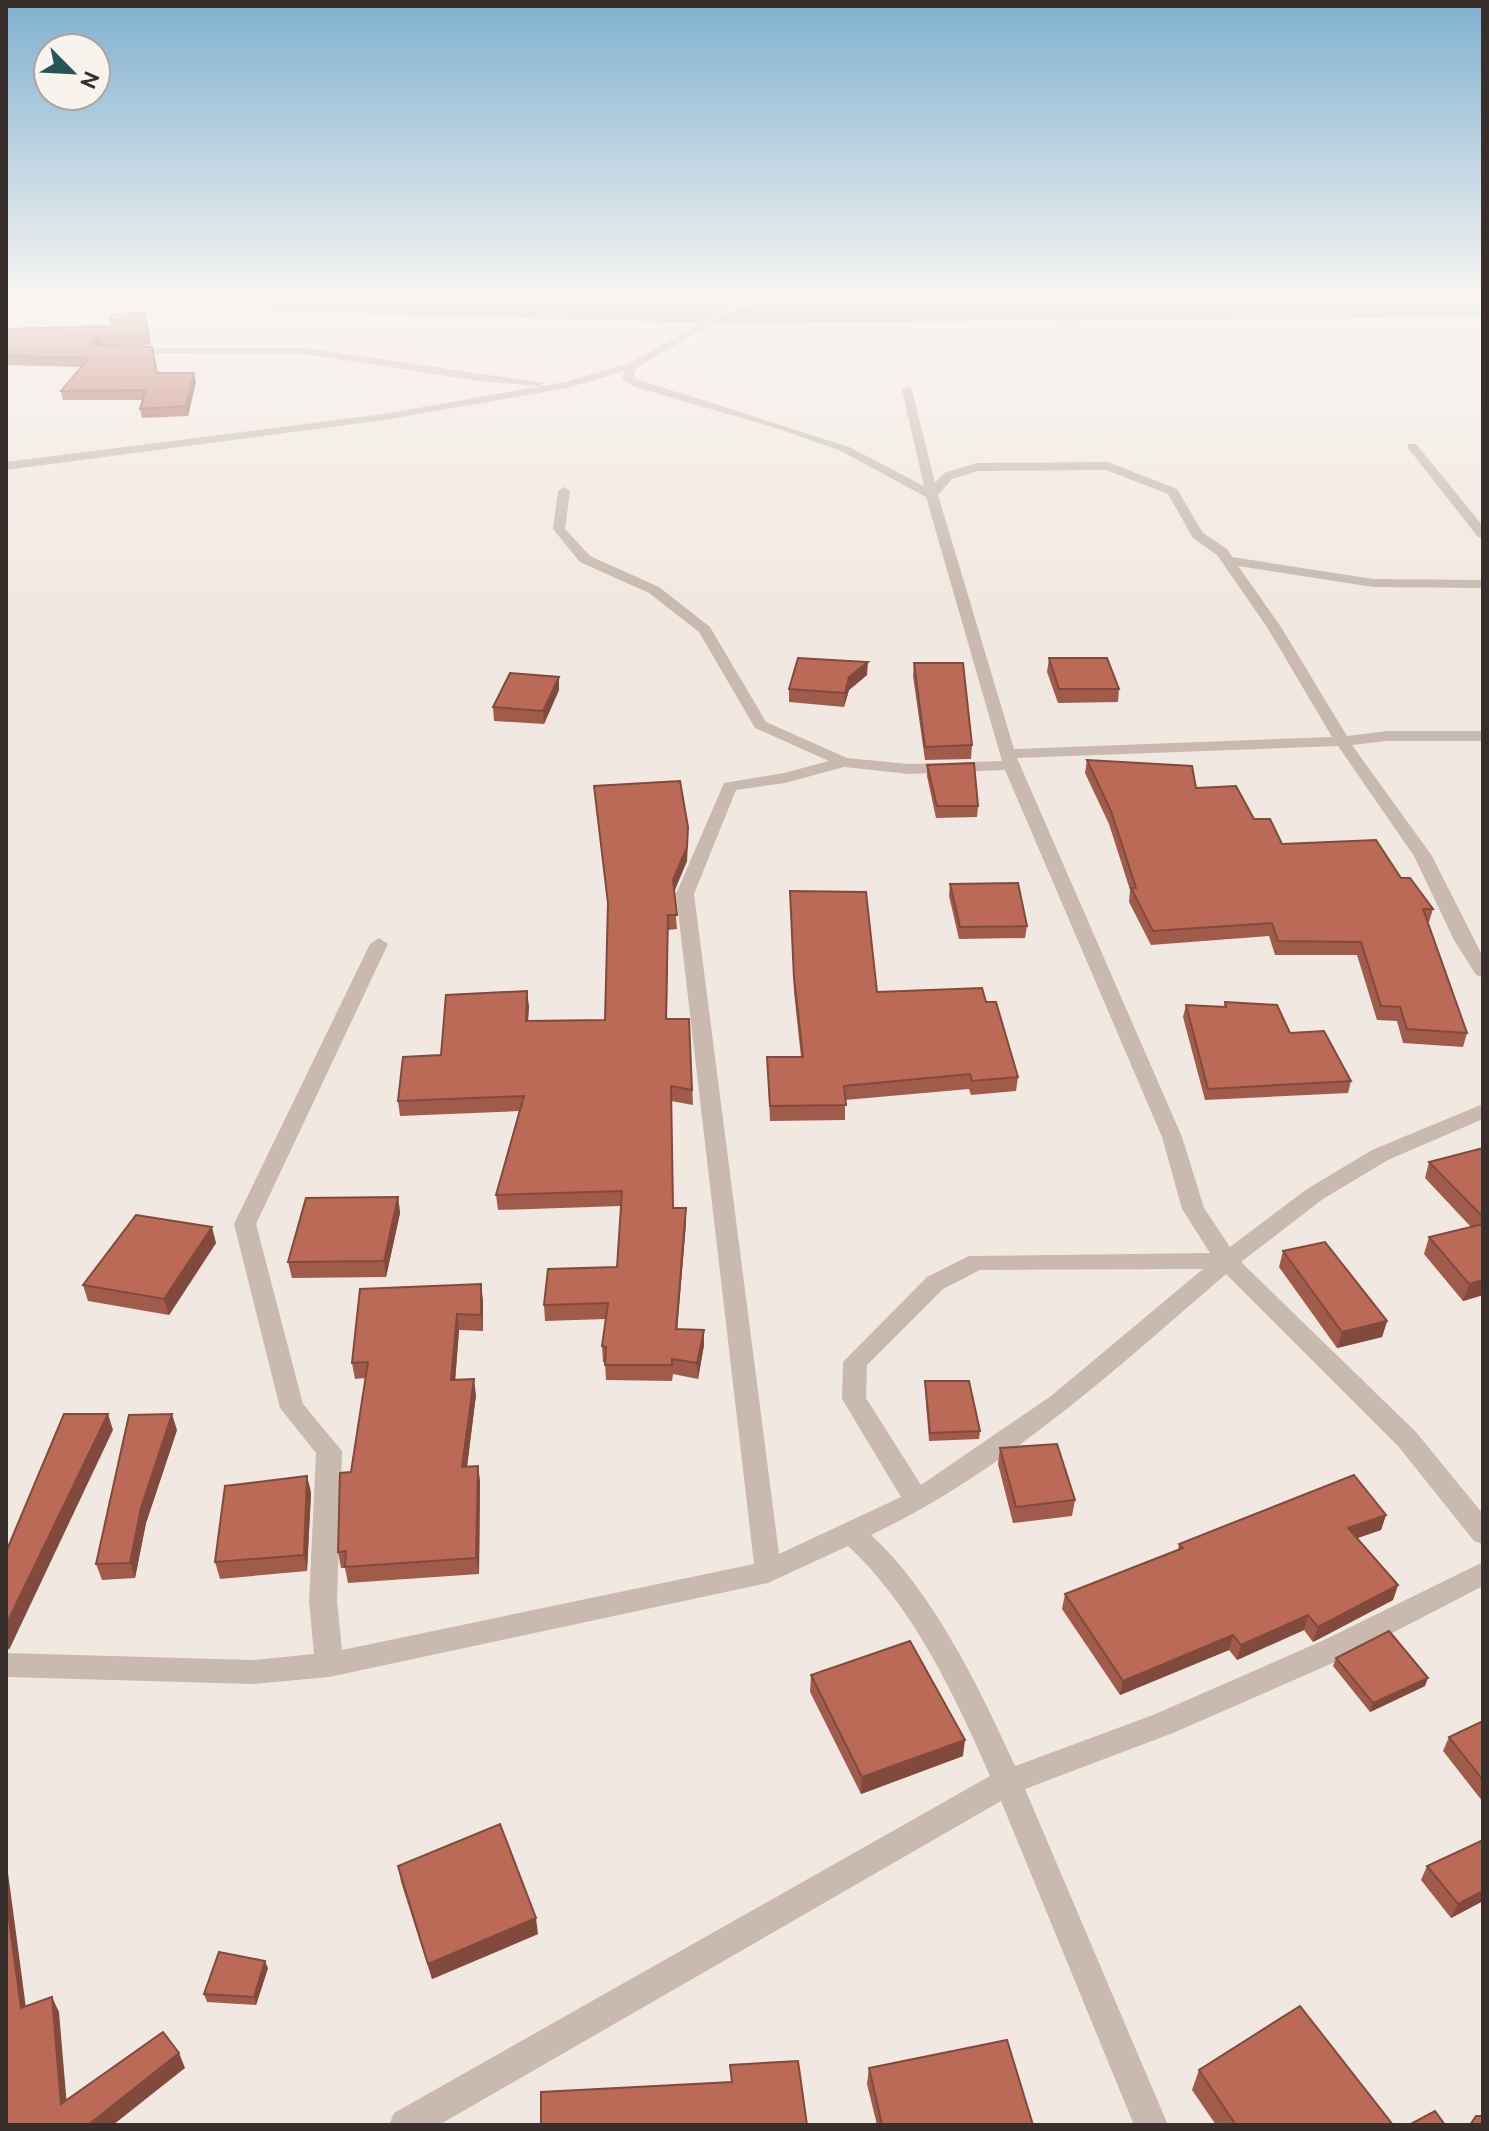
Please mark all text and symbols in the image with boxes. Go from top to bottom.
north arrow [32,32,112,112]
text: N [76,68,105,93]

